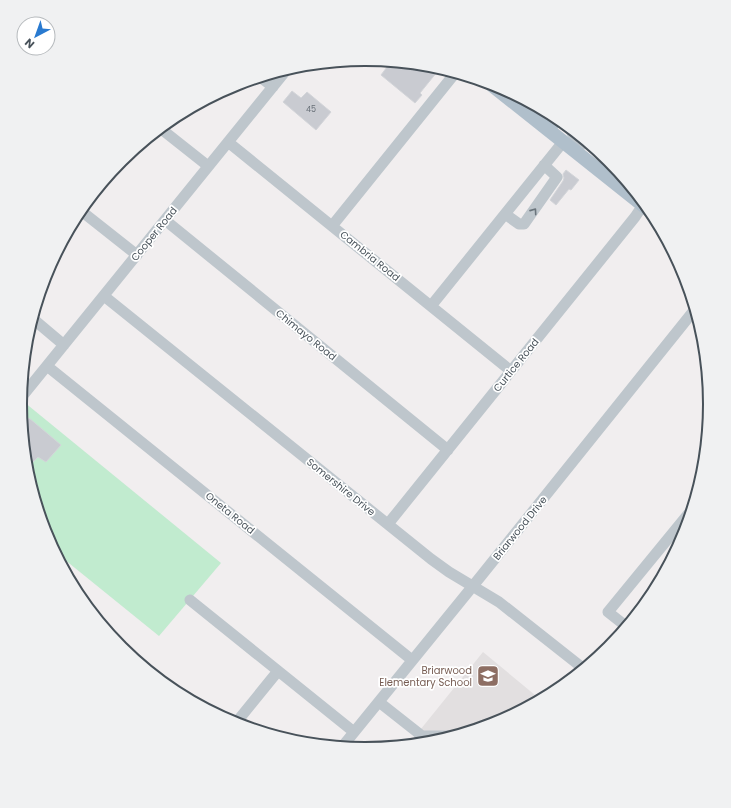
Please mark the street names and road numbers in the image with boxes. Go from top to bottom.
street label: Cooper Road [127,204,181,264]
street label: Cambria Road [337,227,403,285]
street label: Chimayo Road [272,306,340,364]
street label: Curtice Road [490,335,542,395]
street label: Somershire Drive [304,455,378,519]
street label: Oneta Road [202,488,258,538]
street label: Briarwood Drive [490,493,550,563]

